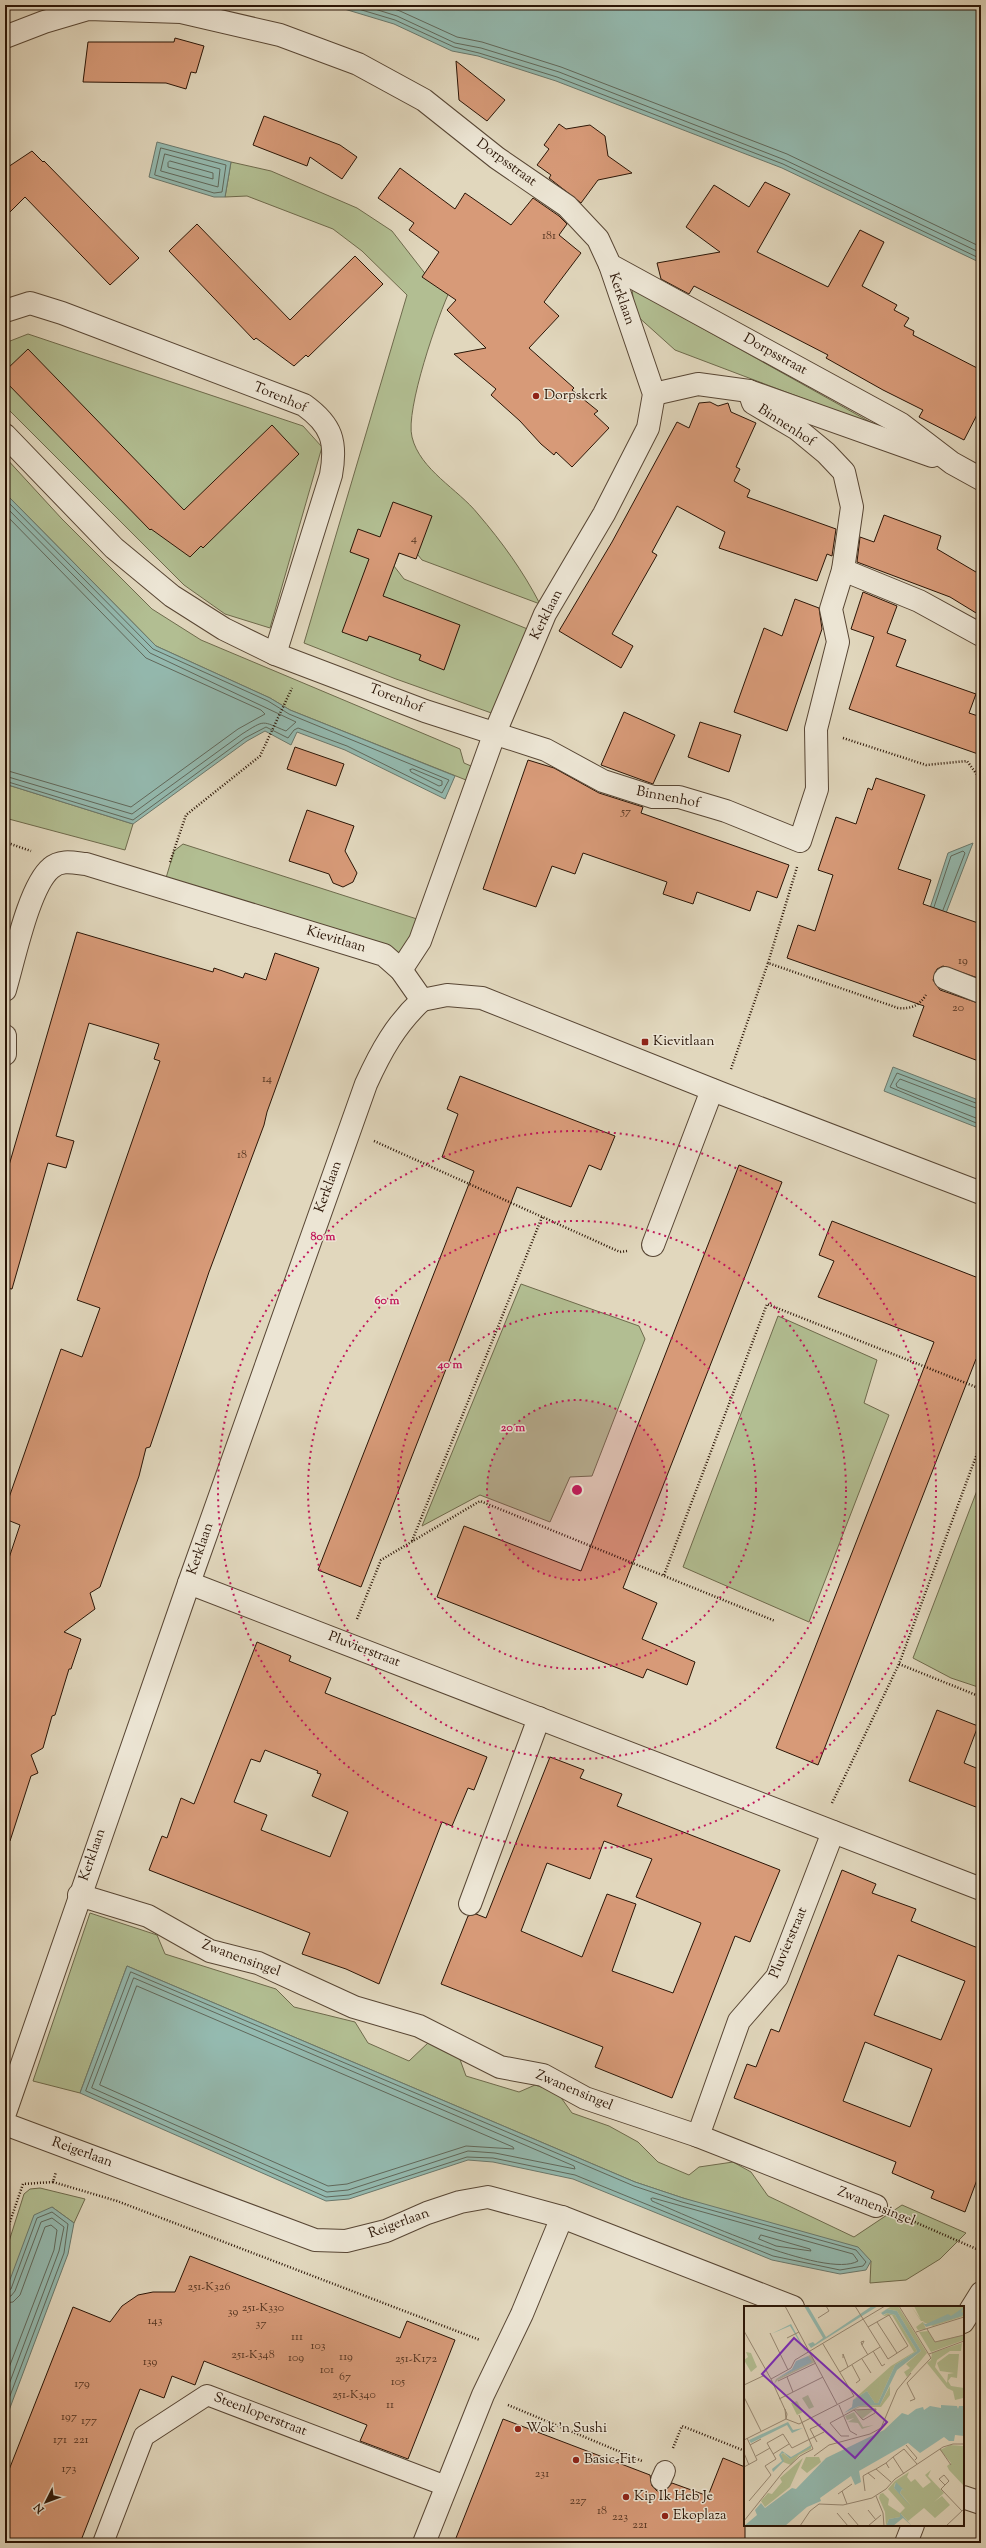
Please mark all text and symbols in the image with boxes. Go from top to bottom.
street label: Dorpsstraat [472,134,541,192]
house number: 181 [542,227,556,245]
street label: Kerklaan [603,270,639,328]
street label: Dorpsstraat [739,329,811,381]
street label: Torenhof [250,378,311,419]
place label: Dorpskerk [544,386,608,406]
marker: Dorpskerk [531,391,541,401]
street label: Binnenhof [753,400,819,453]
house number: 4 [411,530,417,548]
street label: Kerklaan [526,586,568,644]
street label: Torenhof [366,679,427,719]
street label: Binnenhof [634,782,703,814]
house number: 57 [620,803,631,821]
street label: Kievitlaan [304,921,368,959]
house number: 19 [958,952,968,970]
house number: 20 [952,999,964,1017]
place label: Kievitlaan [653,1032,714,1052]
marker: Kievitlaan [640,1037,650,1047]
house number: 14 [262,1070,272,1088]
house number: 18 [237,1146,247,1164]
street label: Kerklaan [310,1158,348,1216]
text: 80 m [311,1228,335,1246]
text: 60 m [375,1292,399,1310]
text: 40 m [437,1356,462,1374]
text: 20 m [501,1419,525,1437]
centre of rings [570,1483,584,1497]
street label: Kerklaan [183,1520,219,1578]
street label: Pluvierstraat [325,1627,403,1673]
street label: Kerklaan [75,1826,111,1884]
street label: Pluvierstraat [765,1904,813,1982]
street label: Zwanensingel [199,1936,283,1982]
street label: Zwanensingel [532,2066,616,2116]
street label: Reigerlaan [49,2133,115,2173]
street label: Zwanensingel [834,2182,918,2232]
street label: Reigerlaan [366,2204,432,2244]
house number: 251-K326 [188,2278,230,2296]
house number: 251-K330 [242,2299,284,2317]
house number: 39 [228,2303,238,2321]
inset map [744,2306,964,2526]
house number: 143 [148,2312,163,2330]
house number: 37 [256,2315,266,2333]
house number: 111 [291,2328,303,2346]
house number: 103 [310,2337,326,2355]
house number: 251-K348 [231,2346,275,2364]
house number: 119 [339,2348,353,2366]
house number: 109 [288,2349,304,2367]
house number: 251-K172 [395,2350,437,2368]
house number: 139 [143,2353,157,2371]
house number: 101 [320,2361,334,2379]
house number: 67 [339,2368,351,2386]
house number: 105 [391,2373,405,2391]
house number: 179 [74,2375,90,2393]
house number: 251-K340 [332,2386,376,2404]
street label: Steenloperstraat [210,2388,310,2442]
house number: 11 [386,2396,394,2414]
house number: 197 [61,2408,77,2426]
house number: 177 [81,2412,97,2430]
place label: Wok 'n Sushi [526,2419,607,2439]
marker: Wok 'n Sushi [513,2424,523,2434]
house number: 171 [53,2431,67,2449]
house number: 221 [73,2431,89,2449]
place label: Basic-Fit [584,2450,636,2470]
marker: Basic-Fit [571,2455,581,2465]
house number: 173 [62,2460,77,2478]
house number: 231 [535,2465,549,2483]
north arrow [26,2482,66,2522]
place label: Kip Ik Heb Je [634,2487,713,2507]
house number: 227 [569,2492,587,2510]
marker: Kip Ik Heb Je [621,2492,631,2502]
text: N [30,2499,49,2517]
house number: 18 [597,2502,607,2520]
place label: Ekoplaza [673,2506,727,2526]
house number: 223 [612,2508,628,2526]
marker: Ekoplaza [660,2511,670,2521]
house number: 221 [632,2516,648,2534]

